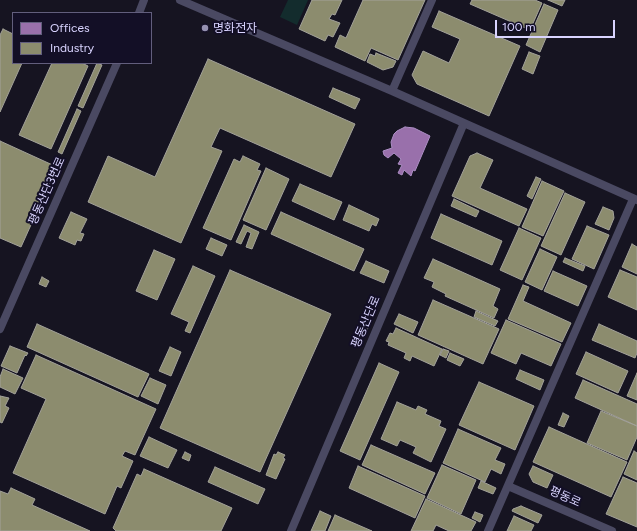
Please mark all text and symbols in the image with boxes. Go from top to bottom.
legend [12,12,152,64]
scale bar [497,12,617,38]
text: 100 m [502,20,536,34]
text: Offices [50,21,90,35]
place label: 명화전자 [213,21,257,35]
marker: 명화전자 [200,23,210,33]
text: Industry [50,41,94,55]
street label: 평동산단3번로 [26,155,68,227]
street label: 평동산단로 [349,294,383,350]
street label: 평동로 [547,484,583,510]

